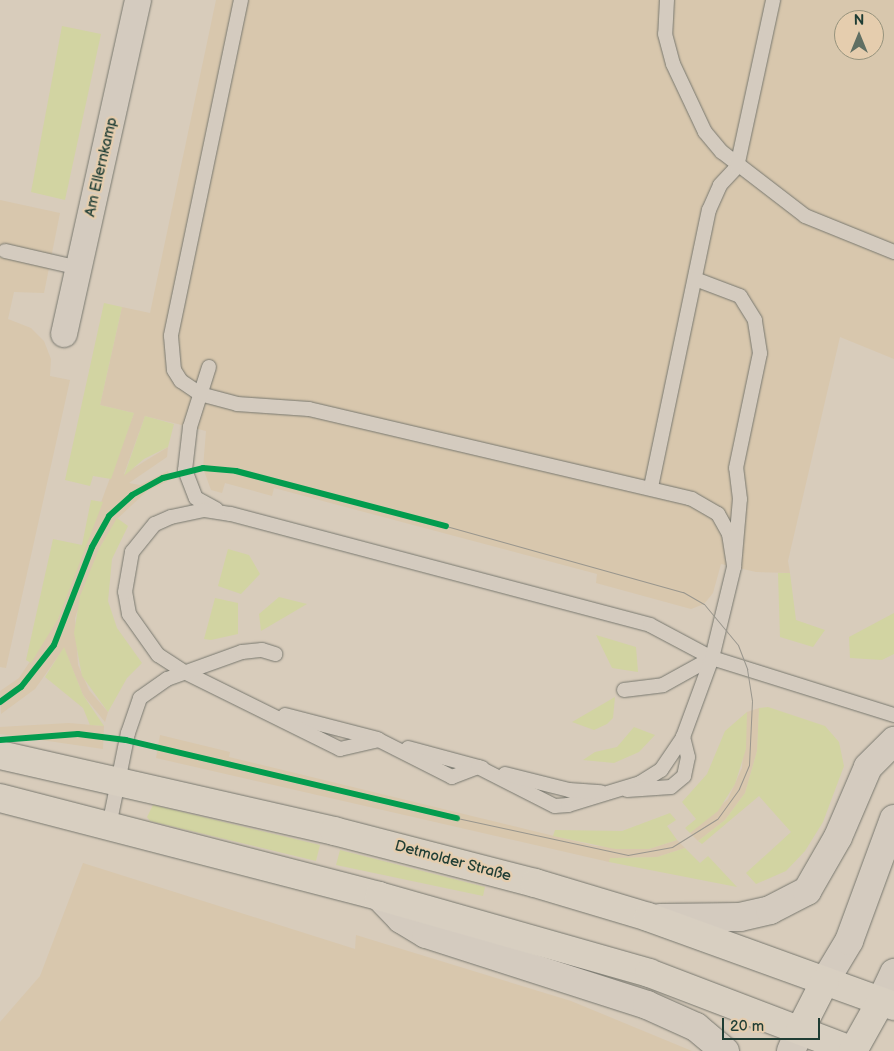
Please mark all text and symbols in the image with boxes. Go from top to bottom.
north arrow [834,10,884,60]
text: N [854,12,864,29]
street label: Am Ellernkamp [81,116,121,218]
street label: Detmolder Straße [393,837,513,885]
scale bar [724,1008,822,1040]
text: 20 m [730,1017,764,1036]

